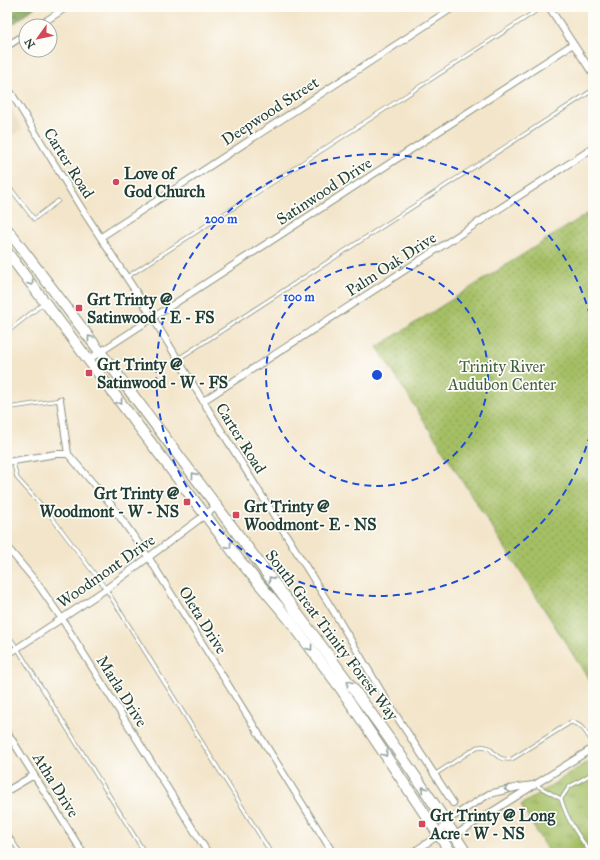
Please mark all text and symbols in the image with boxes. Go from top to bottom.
north arrow [18,18,58,58]
text: N [22,35,38,51]
street label: Deepwood Street [218,72,322,149]
street label: Carter Road [40,124,98,202]
street label: Satinwood Drive [273,153,375,229]
place label: Love of God Church [124,164,205,201]
marker: Love of God Church [111,177,121,187]
text: 200 m [205,212,238,226]
street label: Palm Oak Drive [342,228,440,300]
one-way arrow [26,278,33,285]
place label: Grt Trinty @ Satinwood - E - FS [87,290,214,327]
text: 100 m [283,290,316,304]
marker: Grt Trinty @ Satinwood - E - FS [74,303,84,313]
one-way arrow [88,336,95,343]
place label: Grt Trinty @ Satinwood - W - FS [97,355,228,392]
park label: Trinity River Audubon Center [447,357,556,394]
marker: Grt Trinty @ Satinwood - W - FS [84,368,94,378]
centre of rings [370,368,384,382]
one-way arrow [116,398,123,405]
street label: Carter Road [212,399,270,477]
one-way arrow [192,473,199,480]
place label: Grt Trinty @ Woodmont - W - NS [39,484,180,521]
marker: Grt Trinty @ Woodmont - W - NS [182,497,192,507]
place label: Grt Trinty @ Woodmont- E - NS [244,497,376,534]
marker: Grt Trinty @ Woodmont- E - NS [231,510,241,520]
street label: Woodmont Drive [53,530,159,612]
one-way arrow [224,542,231,549]
street label: South Great Trinity Forest Way [262,546,403,724]
one-way arrow [269,576,276,583]
street label: Oleta Drive [175,583,231,658]
one-way arrow [305,643,312,650]
street label: Marla Drive [93,652,152,731]
one-way arrow [347,680,354,687]
street label: Atha Drive [28,748,83,821]
one-way arrow [380,750,388,757]
one-way arrow [503,785,510,793]
one-way arrow [421,786,429,793]
place label: Grt Trinty @ Long Acre - W - NS [429,806,555,843]
marker: Grt Trinty @ Long Acre - W - NS [417,819,427,829]

